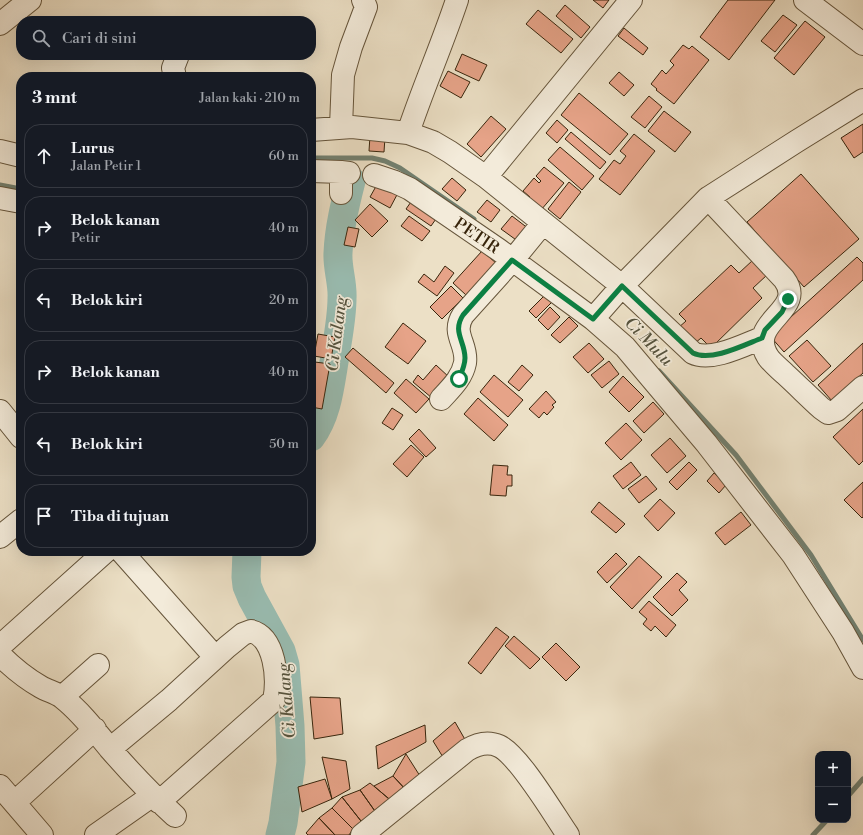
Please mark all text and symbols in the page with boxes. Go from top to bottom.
search box [16,16,316,60]
icon: search [30,27,52,49]
text: Cari di sini [62,29,137,48]
text: 3 mnt [32,87,77,109]
text: Jalan kaki · 210 m [199,90,300,106]
text: Lurus [71,139,114,158]
icon: ahead [33,145,55,167]
text: 60 m [268,148,299,164]
text: Jalan Petir 1 [71,158,141,174]
text: Belok kanan [71,211,160,230]
street label: PETIR [450,213,504,259]
icon: right [33,217,55,239]
text: 40 m [269,220,299,236]
text: Petir [71,230,100,246]
icon: left [33,289,55,311]
route end [779,290,797,308]
text: Belok kiri [71,291,142,310]
text: 20 m [269,292,299,308]
water label: Ci Kalang [321,294,353,373]
water label: Ci Mulu [619,312,677,371]
icon: right [33,361,55,383]
text: Belok kanan [71,363,160,382]
text: 40 m [269,364,299,380]
route start [450,370,468,388]
icon: left [33,433,55,455]
text: Belok kiri [71,435,142,454]
text: 50 m [269,436,299,452]
icon: arrive [33,505,55,527]
text: Tiba di tujuan [71,507,169,526]
water label: Ci Kalang [273,661,301,740]
map controls [815,751,851,823]
button: + [815,751,851,787]
button: − [815,787,851,823]

